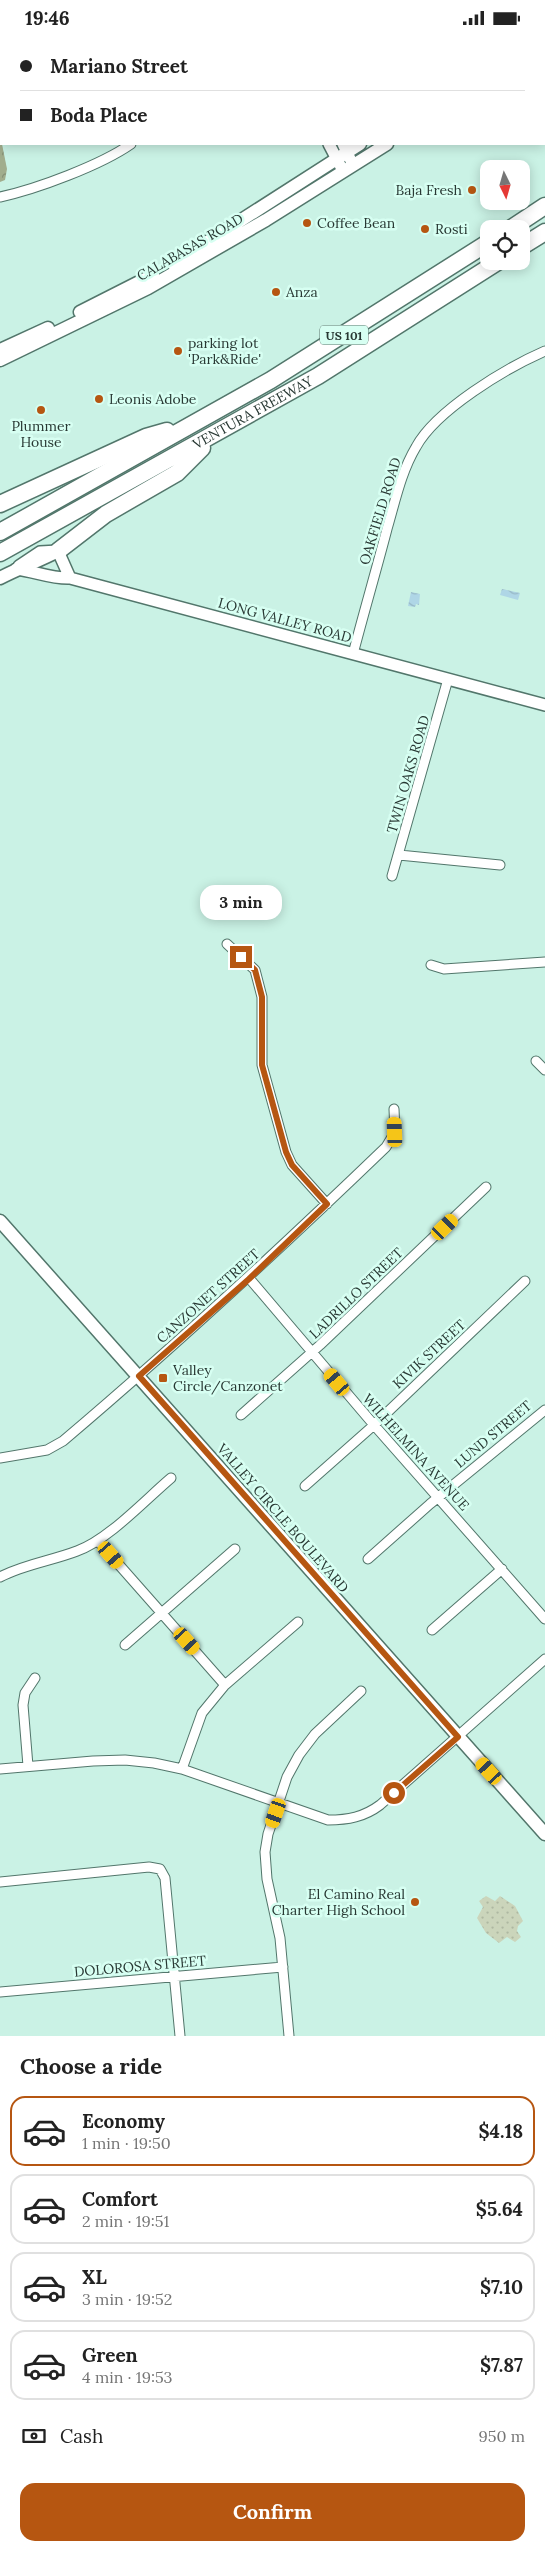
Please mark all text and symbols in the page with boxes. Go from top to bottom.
text: 19:46 [25,6,70,30]
text: Mariano Street [50,54,188,78]
text: Boda Place [50,103,148,127]
north arrow [480,160,530,210]
map controls [480,160,530,270]
place label: Baja Fresh [396,181,462,199]
marker: Baja Fresh [466,184,478,196]
street label: CALABASAS ROAD [134,209,246,285]
place label: Coffee Bean [317,214,396,232]
marker: Coffee Bean [301,217,313,229]
place label: Rosti [435,220,468,238]
button: locate [480,220,530,270]
marker: Rosti [419,223,431,235]
place label: Anza [285,283,318,301]
marker: Anza [270,286,282,298]
road number: US 101 [320,325,368,345]
place label: parking lot 'Park&Ride' [188,334,261,368]
marker: parking lot 'Park&Ride' [172,345,184,357]
street label: VENTURA FREEWAY [189,371,317,453]
place label: Leonis Adobe [109,390,197,408]
marker: Leonis Adobe [93,393,105,405]
marker: Plummer House [35,404,47,416]
place label: Plummer House [11,417,71,451]
street label: OAKFIELD ROAD [355,455,405,567]
street label: LONG VALLEY ROAD [216,594,354,646]
street label: TWIN OAKS ROAD [383,713,433,835]
callout: 3 min [200,885,282,919]
text: 3 min [219,892,263,912]
route end [230,946,252,968]
car [386,1117,403,1147]
car [428,1211,461,1243]
street label: LADRILLO STREET [305,1244,407,1342]
street label: CANZONET STREET [153,1245,263,1347]
street label: KIVIK STREET [389,1316,469,1392]
place label: Valley Circle/Canzonet [172,1361,283,1395]
car [321,1366,352,1398]
marker: Valley Circle/Canzonet [157,1372,169,1384]
street label: WILHELMINA AVENUE [359,1390,473,1514]
street label: LUND STREET [451,1396,535,1472]
street label: VALLEY CIRCLE BOULEVARD [213,1439,353,1596]
car [95,1539,126,1571]
car [171,1625,202,1657]
car [473,1755,504,1787]
route start [383,1782,405,1804]
car [264,1796,287,1830]
place label: El Camino Real Charter High School [272,1885,405,1919]
marker: El Camino Real Charter High School [409,1896,421,1908]
street label: DOLOROSA STREET [73,1951,207,1981]
text: Choose a ride [20,2052,162,2080]
icon: car [22,2109,67,2154]
text: Economy [82,2109,165,2133]
text: $4.18 [478,2119,523,2143]
text: 1 min · 19:50 [82,2133,171,2153]
icon: car [22,2187,67,2232]
text: Comfort [82,2187,158,2211]
text: $5.64 [476,2197,523,2221]
text: 2 min · 19:51 [82,2211,169,2231]
icon: car [22,2265,67,2310]
text: XL [82,2265,107,2289]
text: $7.10 [480,2275,523,2299]
text: 3 min · 19:52 [82,2289,172,2309]
icon: car [22,2343,67,2388]
text: Green [82,2343,138,2367]
text: $7.87 [480,2353,523,2377]
text: 4 min · 19:53 [82,2367,173,2387]
icon: cash [20,2422,48,2450]
text: Cash [60,2424,103,2448]
text: 950 m [479,2426,525,2446]
button: Confirm [20,2483,525,2541]

